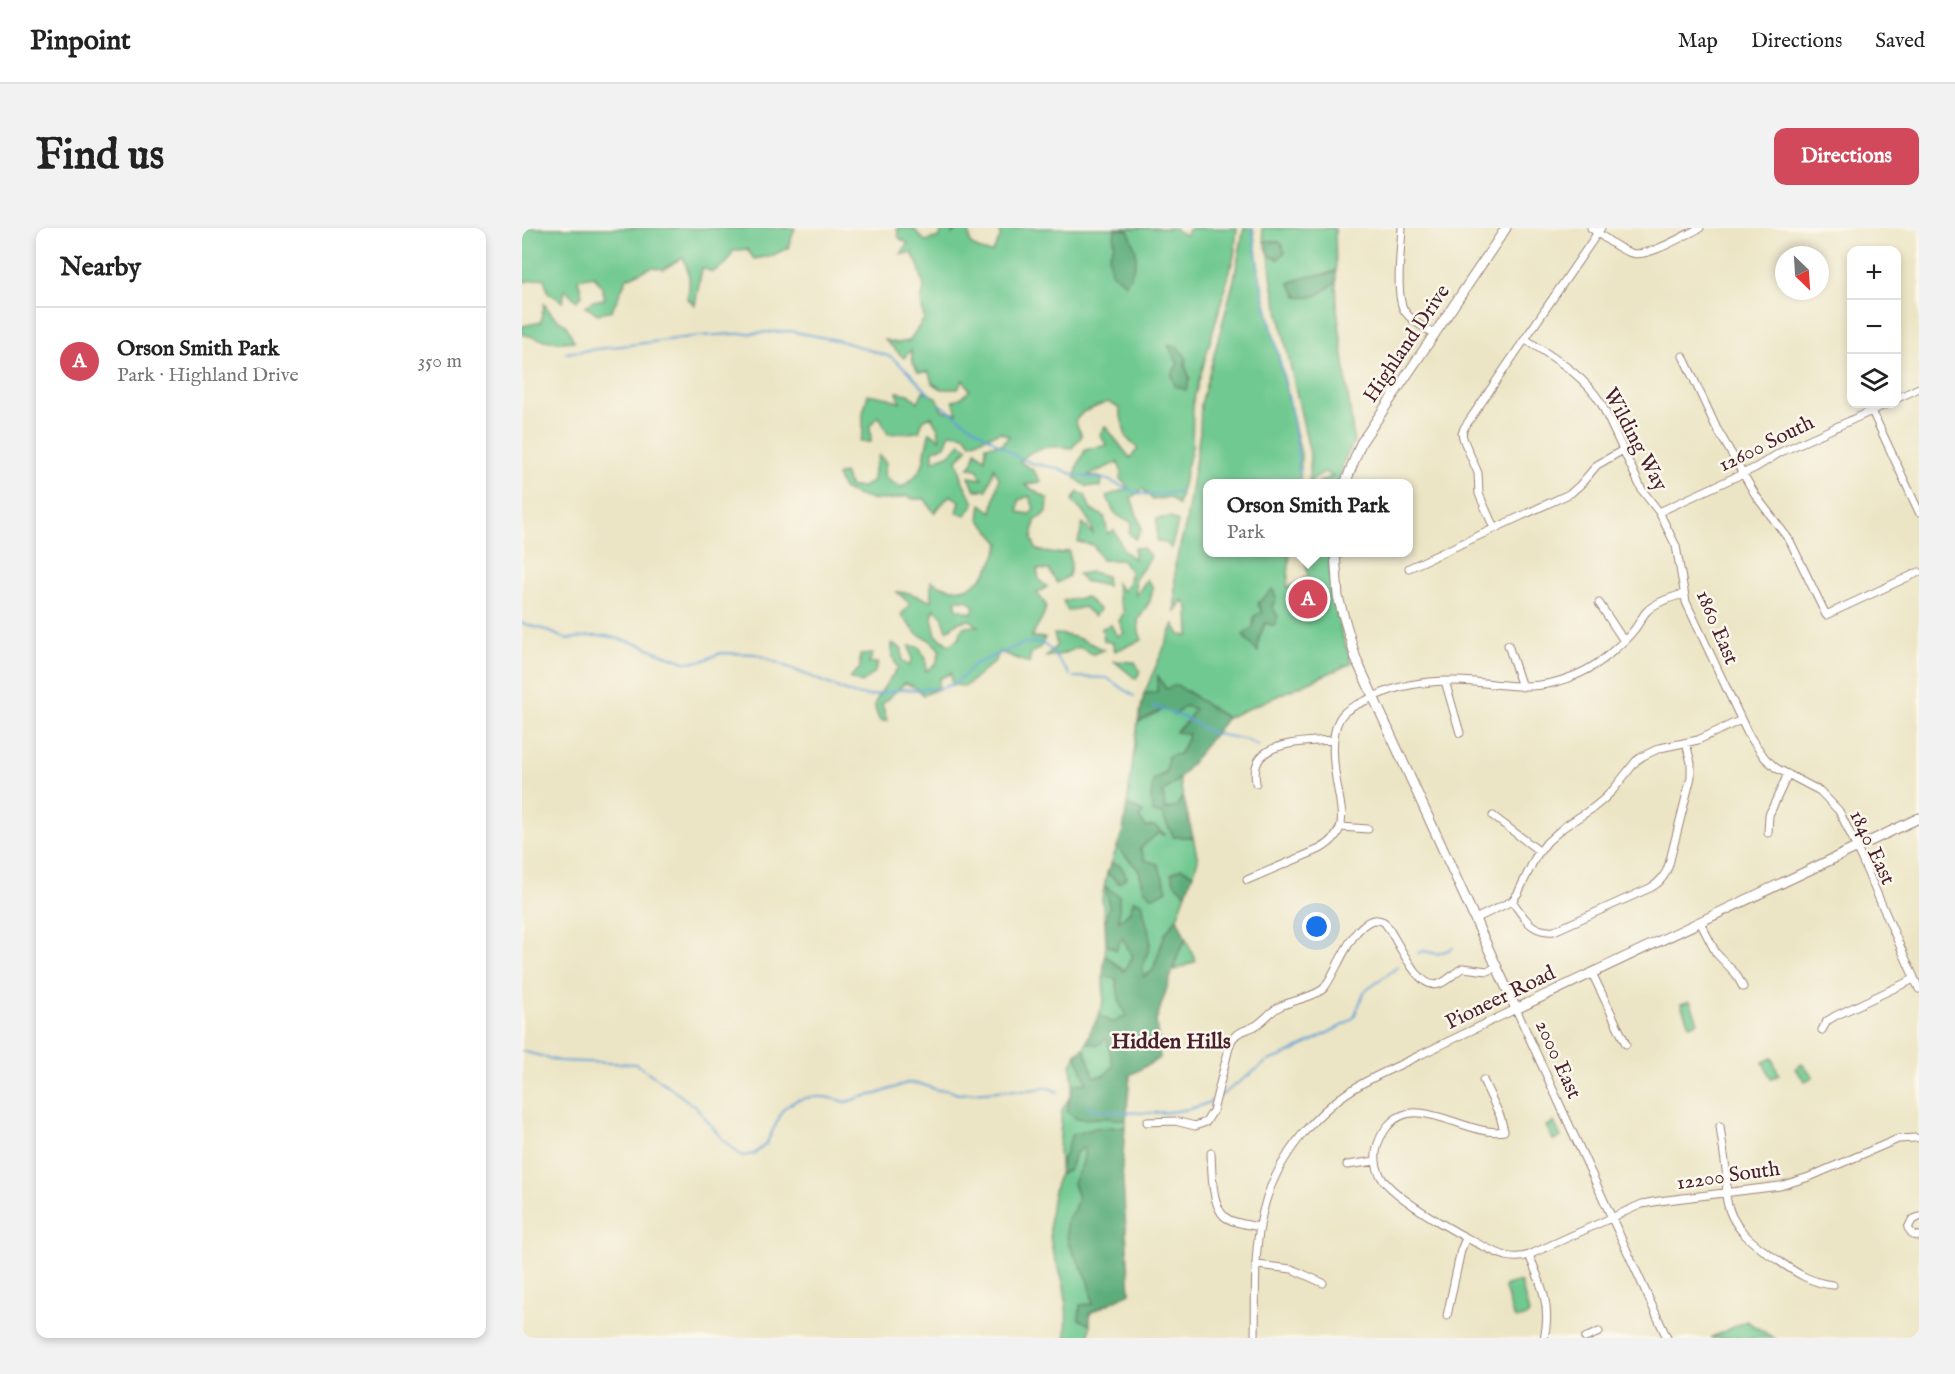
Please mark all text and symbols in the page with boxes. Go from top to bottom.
text: Pinpoint [30,24,131,59]
text: Map [1678,28,1718,55]
text: Directions [1751,28,1842,55]
text: Saved [1875,28,1925,55]
button: Directions [1774,128,1919,185]
text: Find us [36,130,164,183]
north arrow [1775,246,1829,300]
map controls [1847,246,1901,408]
button: + [1847,246,1901,300]
text: Nearby [60,251,141,284]
street label: Highland Drive [1358,279,1457,408]
button: − [1847,300,1901,354]
text: Orson Smith Park [117,335,279,363]
text: A [73,349,86,374]
text: 350 m [418,349,462,374]
button: layers [1847,354,1901,408]
text: Park · Highland Drive [117,363,299,388]
street label: Wilding Way [1596,383,1673,497]
street label: 12600 South [1714,410,1819,479]
popup [1203,479,1413,557]
text: Orson Smith Park [1227,492,1389,520]
text: Park [1227,520,1265,545]
pin: A [1288,576,1328,622]
street label: 1860 East [1689,586,1744,669]
street label: 1840 East [1843,806,1901,889]
your location [1302,912,1331,941]
street label: Pioneer Road [1441,960,1561,1037]
street label: 2000 East [1528,1016,1587,1103]
district label: Hidden Hills [1111,1028,1231,1056]
street label: 12200 South [1675,1156,1782,1197]

